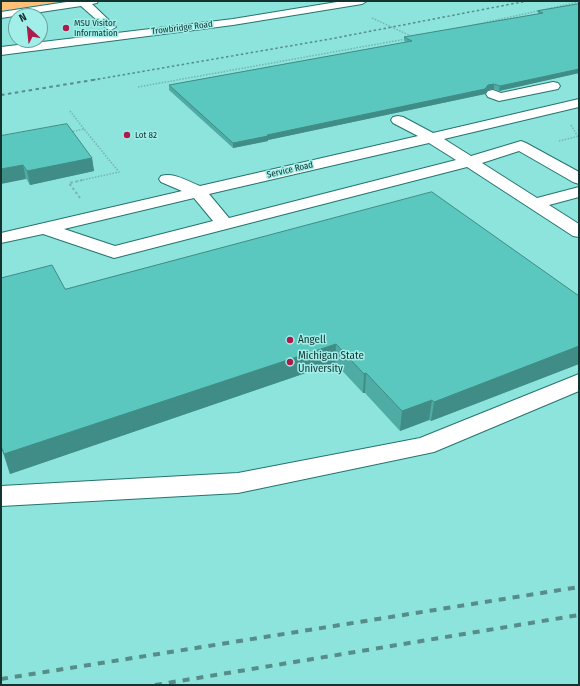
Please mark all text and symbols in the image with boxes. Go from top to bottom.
north arrow [8,8,48,48]
text: N [17,10,29,25]
place label: MSU Visitor Information [74,18,118,39]
street label: Trowbridge Road [151,19,213,37]
marker: MSU Visitor Information [61,23,71,33]
marker: Lot 82 [122,130,132,140]
place label: Lot 82 [135,130,157,140]
street label: Service Road [266,159,314,181]
place label: Angell [298,333,326,347]
marker: Angell [285,335,295,345]
place label: Michigan State University [298,349,364,375]
marker: Michigan State University [285,357,295,367]

